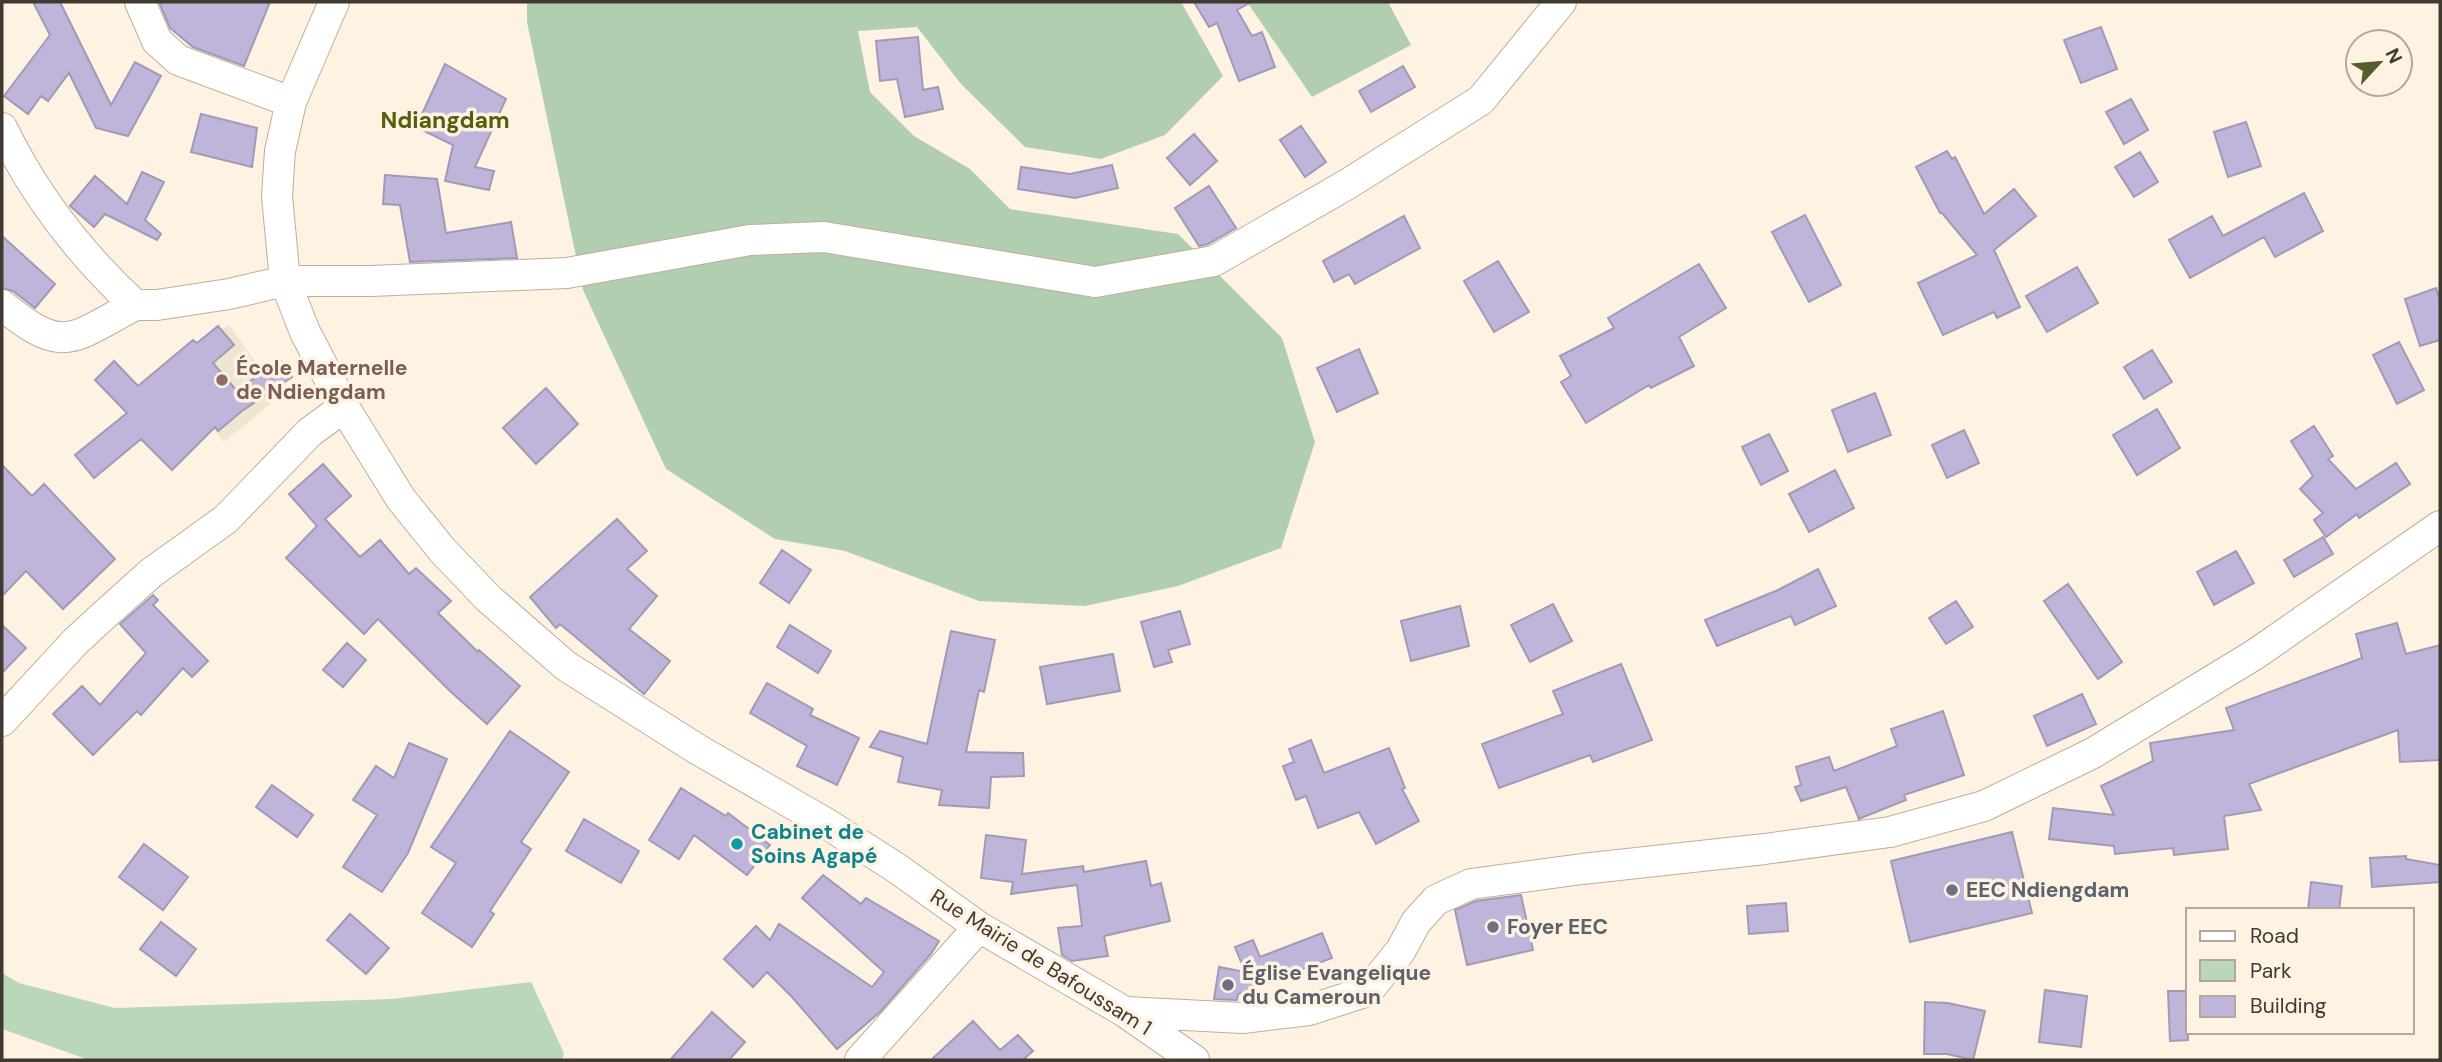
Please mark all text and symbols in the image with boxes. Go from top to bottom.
north arrow [2344,28,2414,98]
text: N [2380,44,2408,67]
district label: Ndiangdam [380,105,510,135]
place label: École Maternelle de Ndiengdam [236,354,407,406]
marker: École Maternelle de Ndiengdam [214,372,230,388]
place label: Cabinet de Soins Agapé [751,818,877,870]
marker: Cabinet de Soins Agapé [729,836,745,852]
place label: EEC Ndiengdam [1966,876,2129,904]
street label: Rue Mairie de Bafoussam 1 [925,882,1157,1042]
marker: EEC Ndiengdam [1944,882,1960,898]
legend [2186,908,2414,1034]
place label: Foyer EEC [1507,913,1608,941]
marker: Foyer EEC [1485,919,1501,935]
text: Road [2250,922,2299,950]
text: Park [2250,957,2292,985]
place label: Église Evangelique du Cameroun [1242,959,1431,1011]
marker: Église Evangelique du Cameroun [1220,977,1236,993]
text: Building [2250,992,2327,1020]

